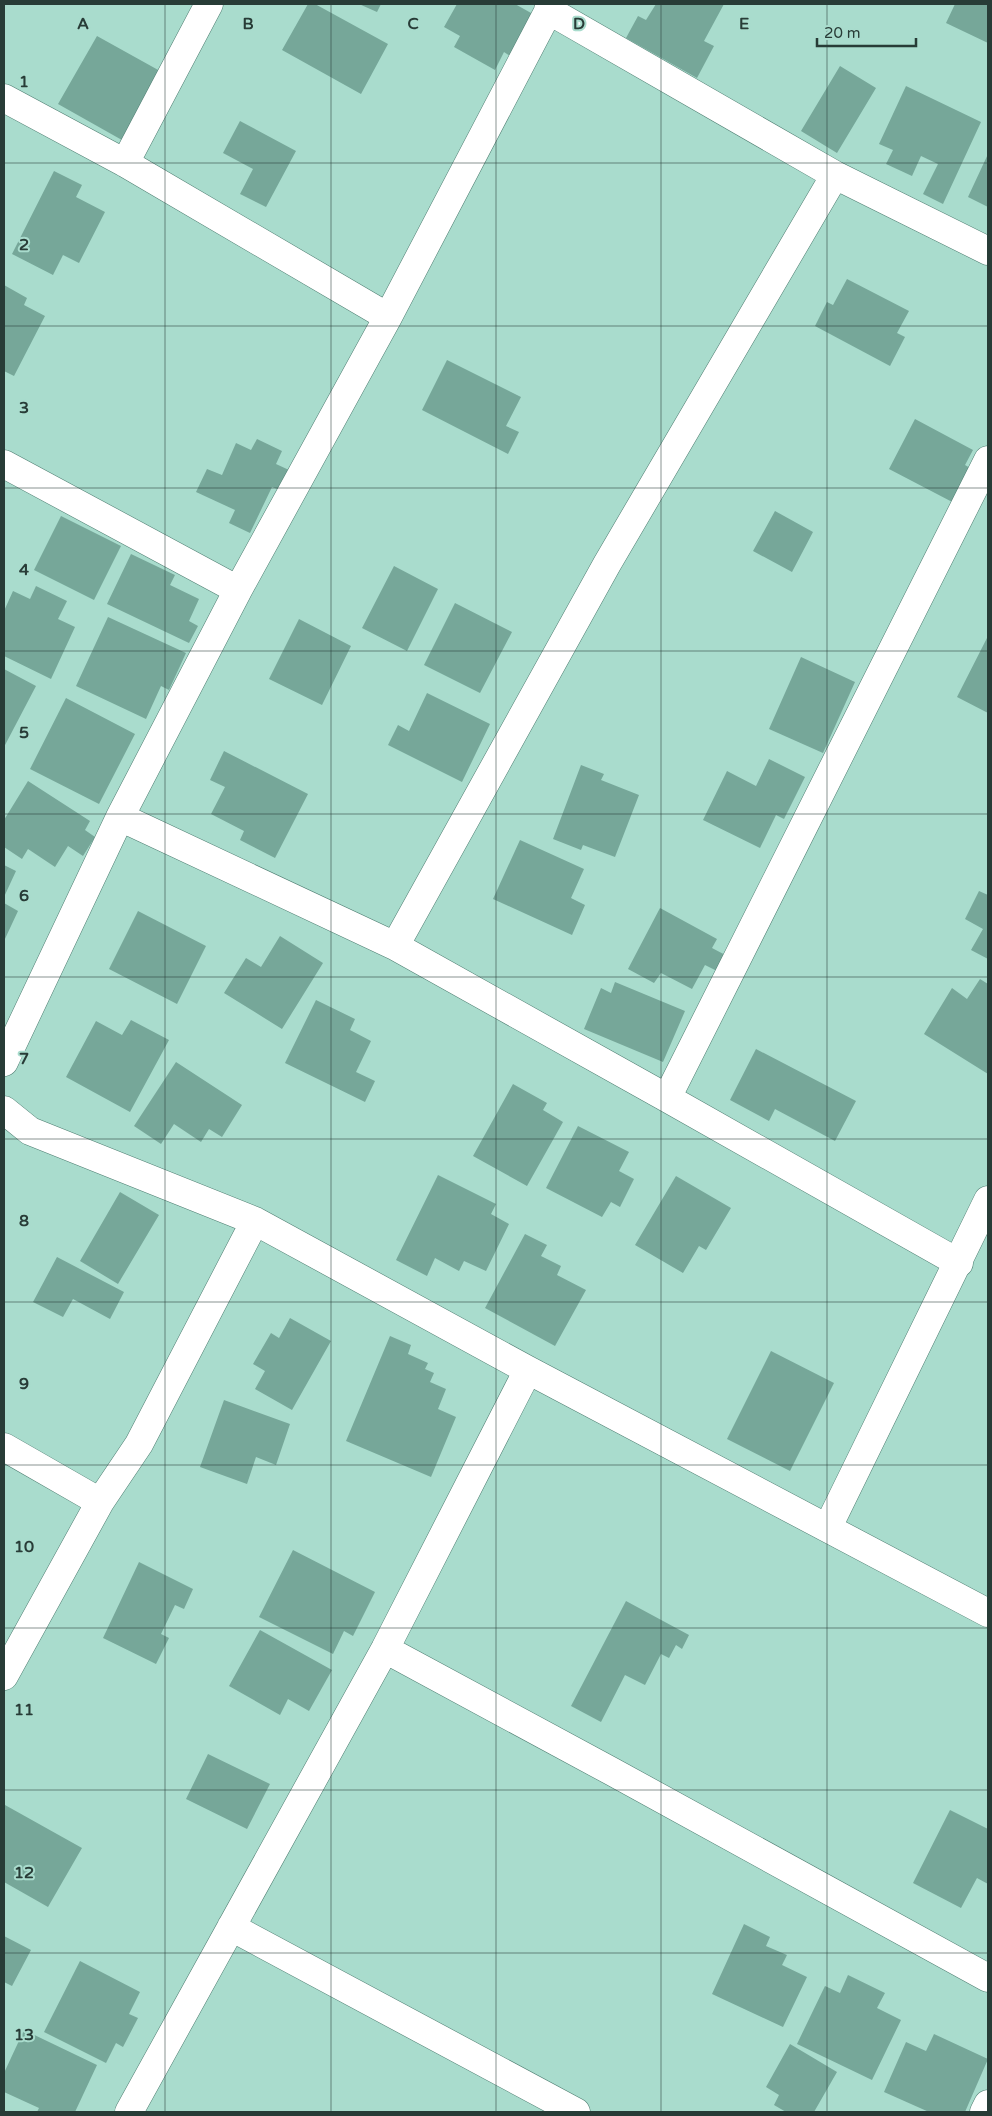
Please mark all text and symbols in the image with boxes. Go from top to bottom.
text: A [77,14,89,34]
text: B [242,14,254,34]
text: C [407,14,419,34]
text: D [573,14,585,34]
text: E [739,14,749,34]
scale bar [817,15,916,47]
text: 20 m [824,24,861,42]
text: 1 [19,72,29,92]
text: 2 [19,235,29,255]
text: 3 [19,398,29,418]
text: 4 [19,560,29,580]
text: 5 [19,723,29,743]
text: 6 [19,886,29,906]
text: 7 [19,1049,29,1069]
text: 8 [19,1211,29,1231]
text: 9 [19,1374,29,1394]
text: 10 [14,1537,34,1557]
text: 11 [14,1700,34,1720]
text: 12 [14,1863,34,1883]
text: 13 [14,2025,34,2045]

